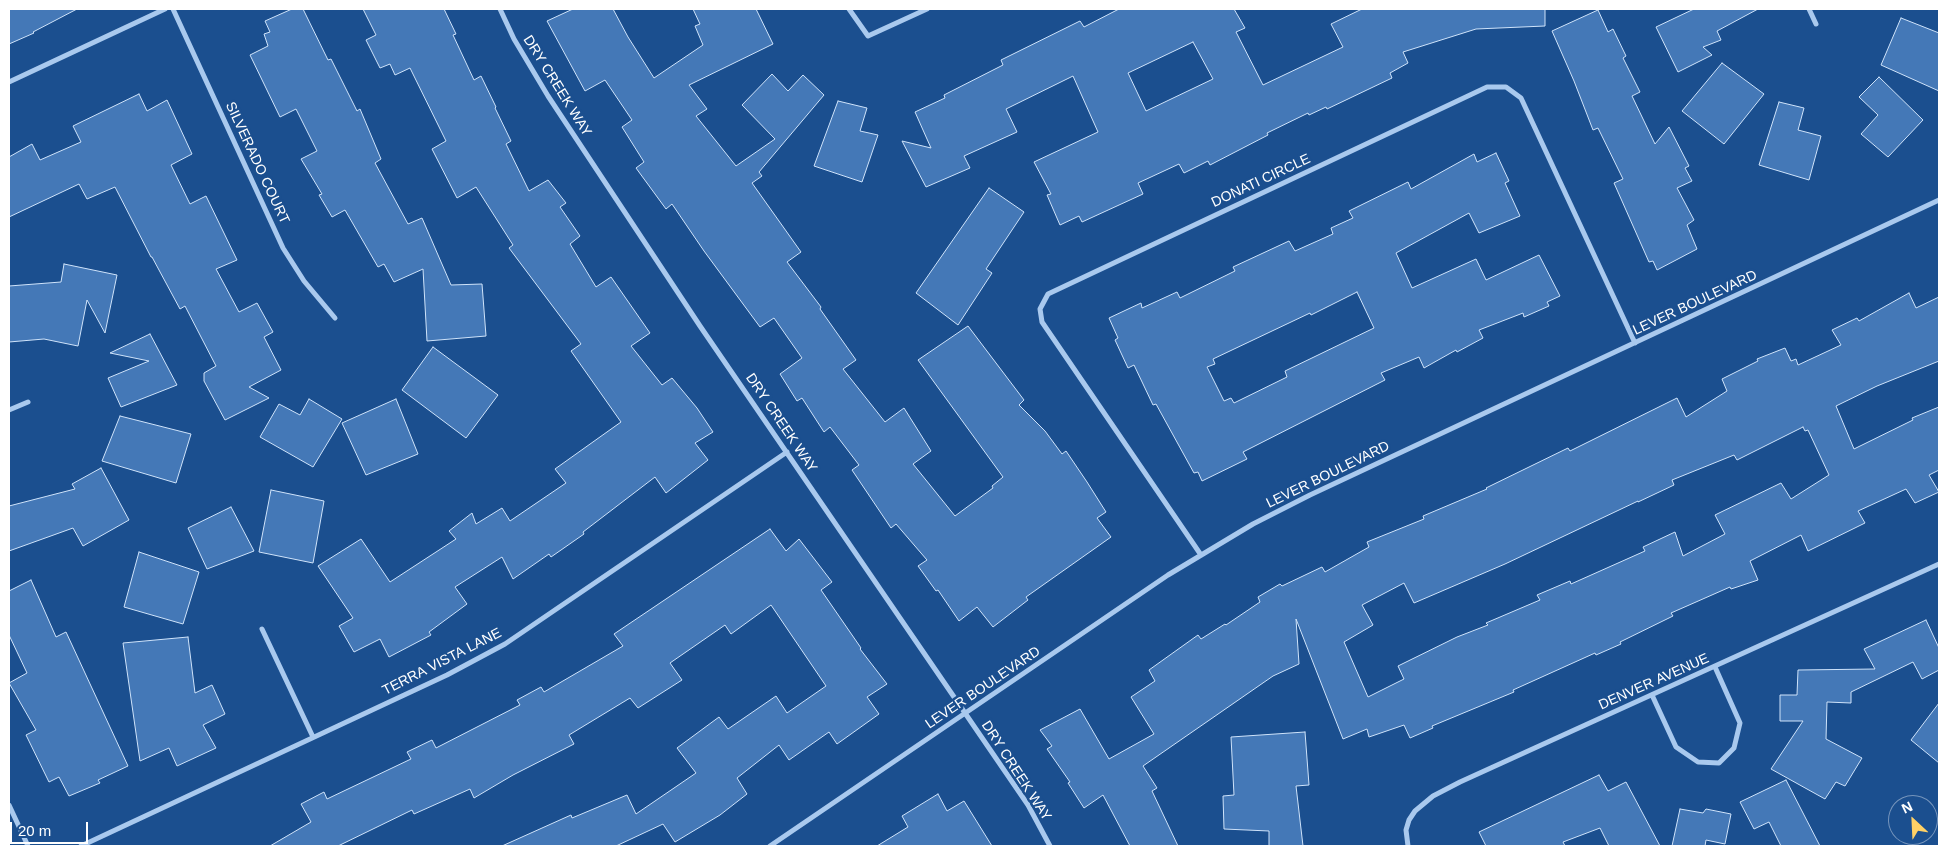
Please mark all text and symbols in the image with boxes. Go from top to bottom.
street label: DRY CREEK WAY [519,33,595,139]
street label: SILVERADO COURT [221,99,293,227]
street label: DONATI CIRCLE [1209,151,1313,211]
street label: LEVER BOULEVARD [1630,267,1760,339]
street label: DRY CREEK WAY [742,370,820,476]
street label: LEVER BOULEVARD [1264,438,1392,512]
street label: TERRA VISTA LANE [380,625,504,699]
street label: LEVER BOULEVARD [922,643,1044,733]
street label: DENVER AVENUE [1596,650,1712,714]
street label: DRY CREEK WAY [977,718,1055,824]
north arrow [1888,795,1938,845]
text: N [1899,798,1915,817]
scale bar [12,812,90,844]
text: 20 m [18,822,51,839]

